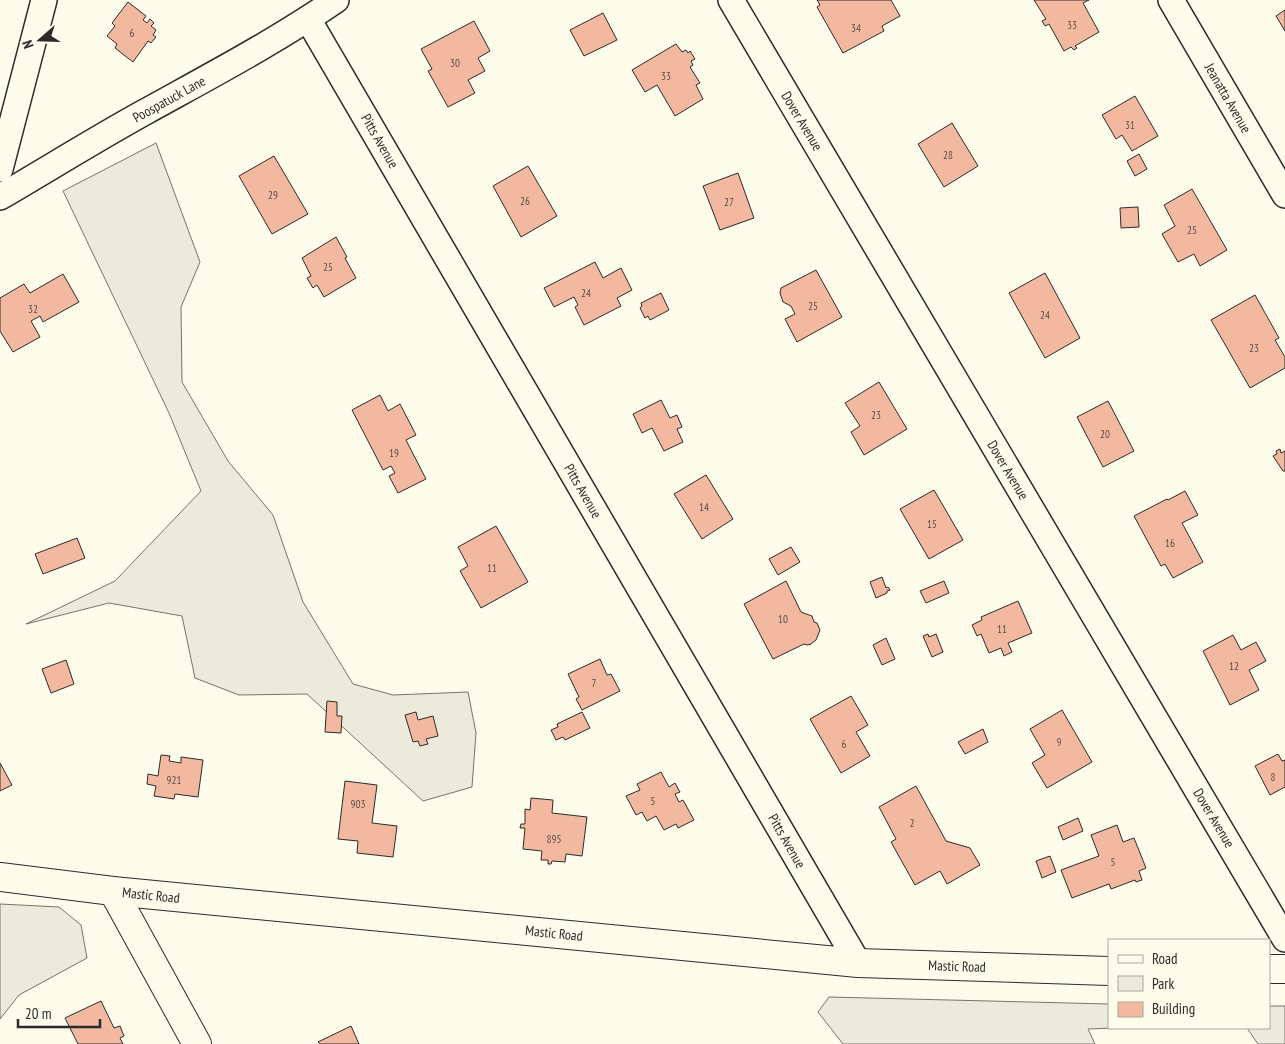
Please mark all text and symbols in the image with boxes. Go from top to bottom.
north arrow [15,15,65,65]
house number: 33 [1067,18,1077,32]
house number: 34 [851,21,861,35]
house number: 6 [130,26,135,40]
text: N [18,38,38,51]
house number: 30 [450,56,460,70]
street label: Jeanatta Avenue [1200,59,1255,136]
house number: 33 [661,69,671,83]
street label: Poospatuck Lane [129,72,209,126]
street label: Dover Avenue [777,88,827,154]
street label: Pitts Avenue [357,111,403,172]
house number: 31 [1125,118,1135,132]
house number: 28 [943,148,953,162]
house number: 29 [268,188,278,202]
house number: 26 [520,194,530,208]
house number: 27 [724,195,734,209]
house number: 25 [1187,223,1197,237]
house number: 25 [323,260,333,274]
house number: 24 [581,286,591,300]
house number: 25 [808,299,818,313]
house number: 32 [28,302,38,316]
house number: 24 [1040,308,1050,322]
house number: 23 [1249,341,1259,355]
house number: 23 [871,408,881,422]
house number: 20 [1100,427,1110,441]
street label: Dover Avenue [983,437,1033,503]
house number: 19 [389,446,399,460]
street label: Pitts Avenue [560,461,606,522]
house number: 14 [699,500,709,514]
house number: 15 [927,517,937,531]
house number: 16 [1165,536,1175,550]
house number: 11 [487,561,497,575]
house number: 10 [778,612,788,626]
house number: 11 [997,622,1007,636]
house number: 12 [1229,659,1239,673]
house number: 7 [592,676,597,690]
house number: 9 [1057,735,1062,749]
house number: 6 [842,737,847,751]
house number: 8 [1271,770,1276,784]
house number: 921 [167,773,181,787]
street label: Dover Avenue [1189,785,1239,851]
house number: 5 [651,794,656,808]
house number: 903 [351,797,365,811]
street label: Pitts Avenue [764,811,810,872]
house number: 2 [910,816,915,830]
house number: 895 [547,832,561,846]
house number: 5 [1111,855,1116,869]
street label: Mastic Road [121,883,181,907]
street label: Mastic Road [524,921,584,945]
legend [1108,939,1270,1029]
text: Road [1152,949,1178,968]
street label: Mastic Road [928,956,986,976]
text: Park [1152,974,1174,993]
scale bar [18,996,100,1028]
text: Building [1152,999,1195,1018]
text: 20 m [25,1004,51,1023]

